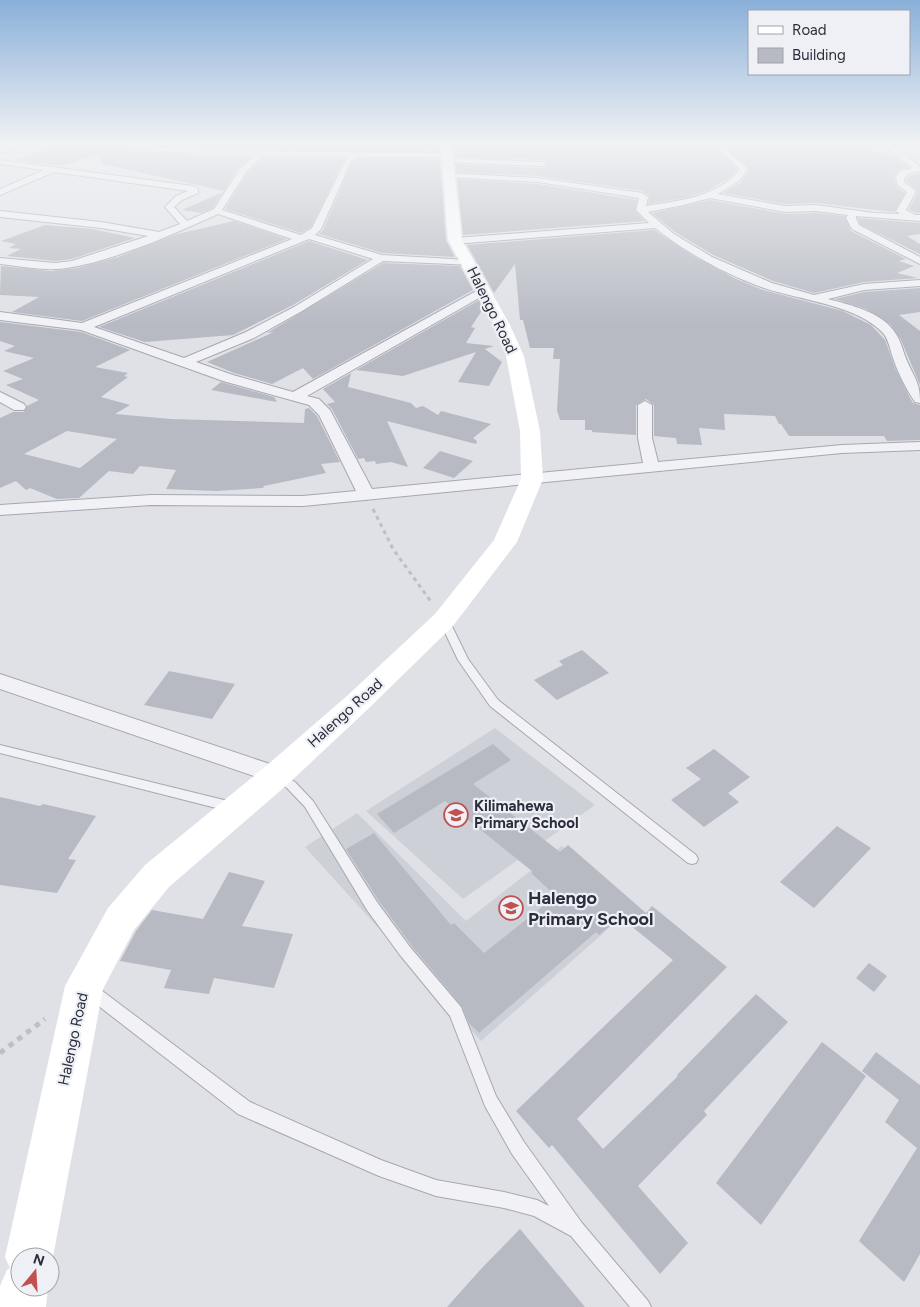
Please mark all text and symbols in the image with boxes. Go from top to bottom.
legend [748,10,910,75]
text: Road [792,21,827,39]
text: Building [792,46,846,64]
street label: Halengo Road [463,264,521,356]
street label: Halengo Road [304,675,386,751]
place label: Kilimahewa Primary School [474,797,579,832]
school or university icon: Kilimahewa Primary School [443,802,469,828]
place label: Halengo Primary School [528,887,653,930]
school or university icon: Halengo Primary School [498,895,524,921]
street label: Halengo Road [54,991,92,1087]
north arrow [10,1247,60,1297]
text: N [31,1250,47,1270]

